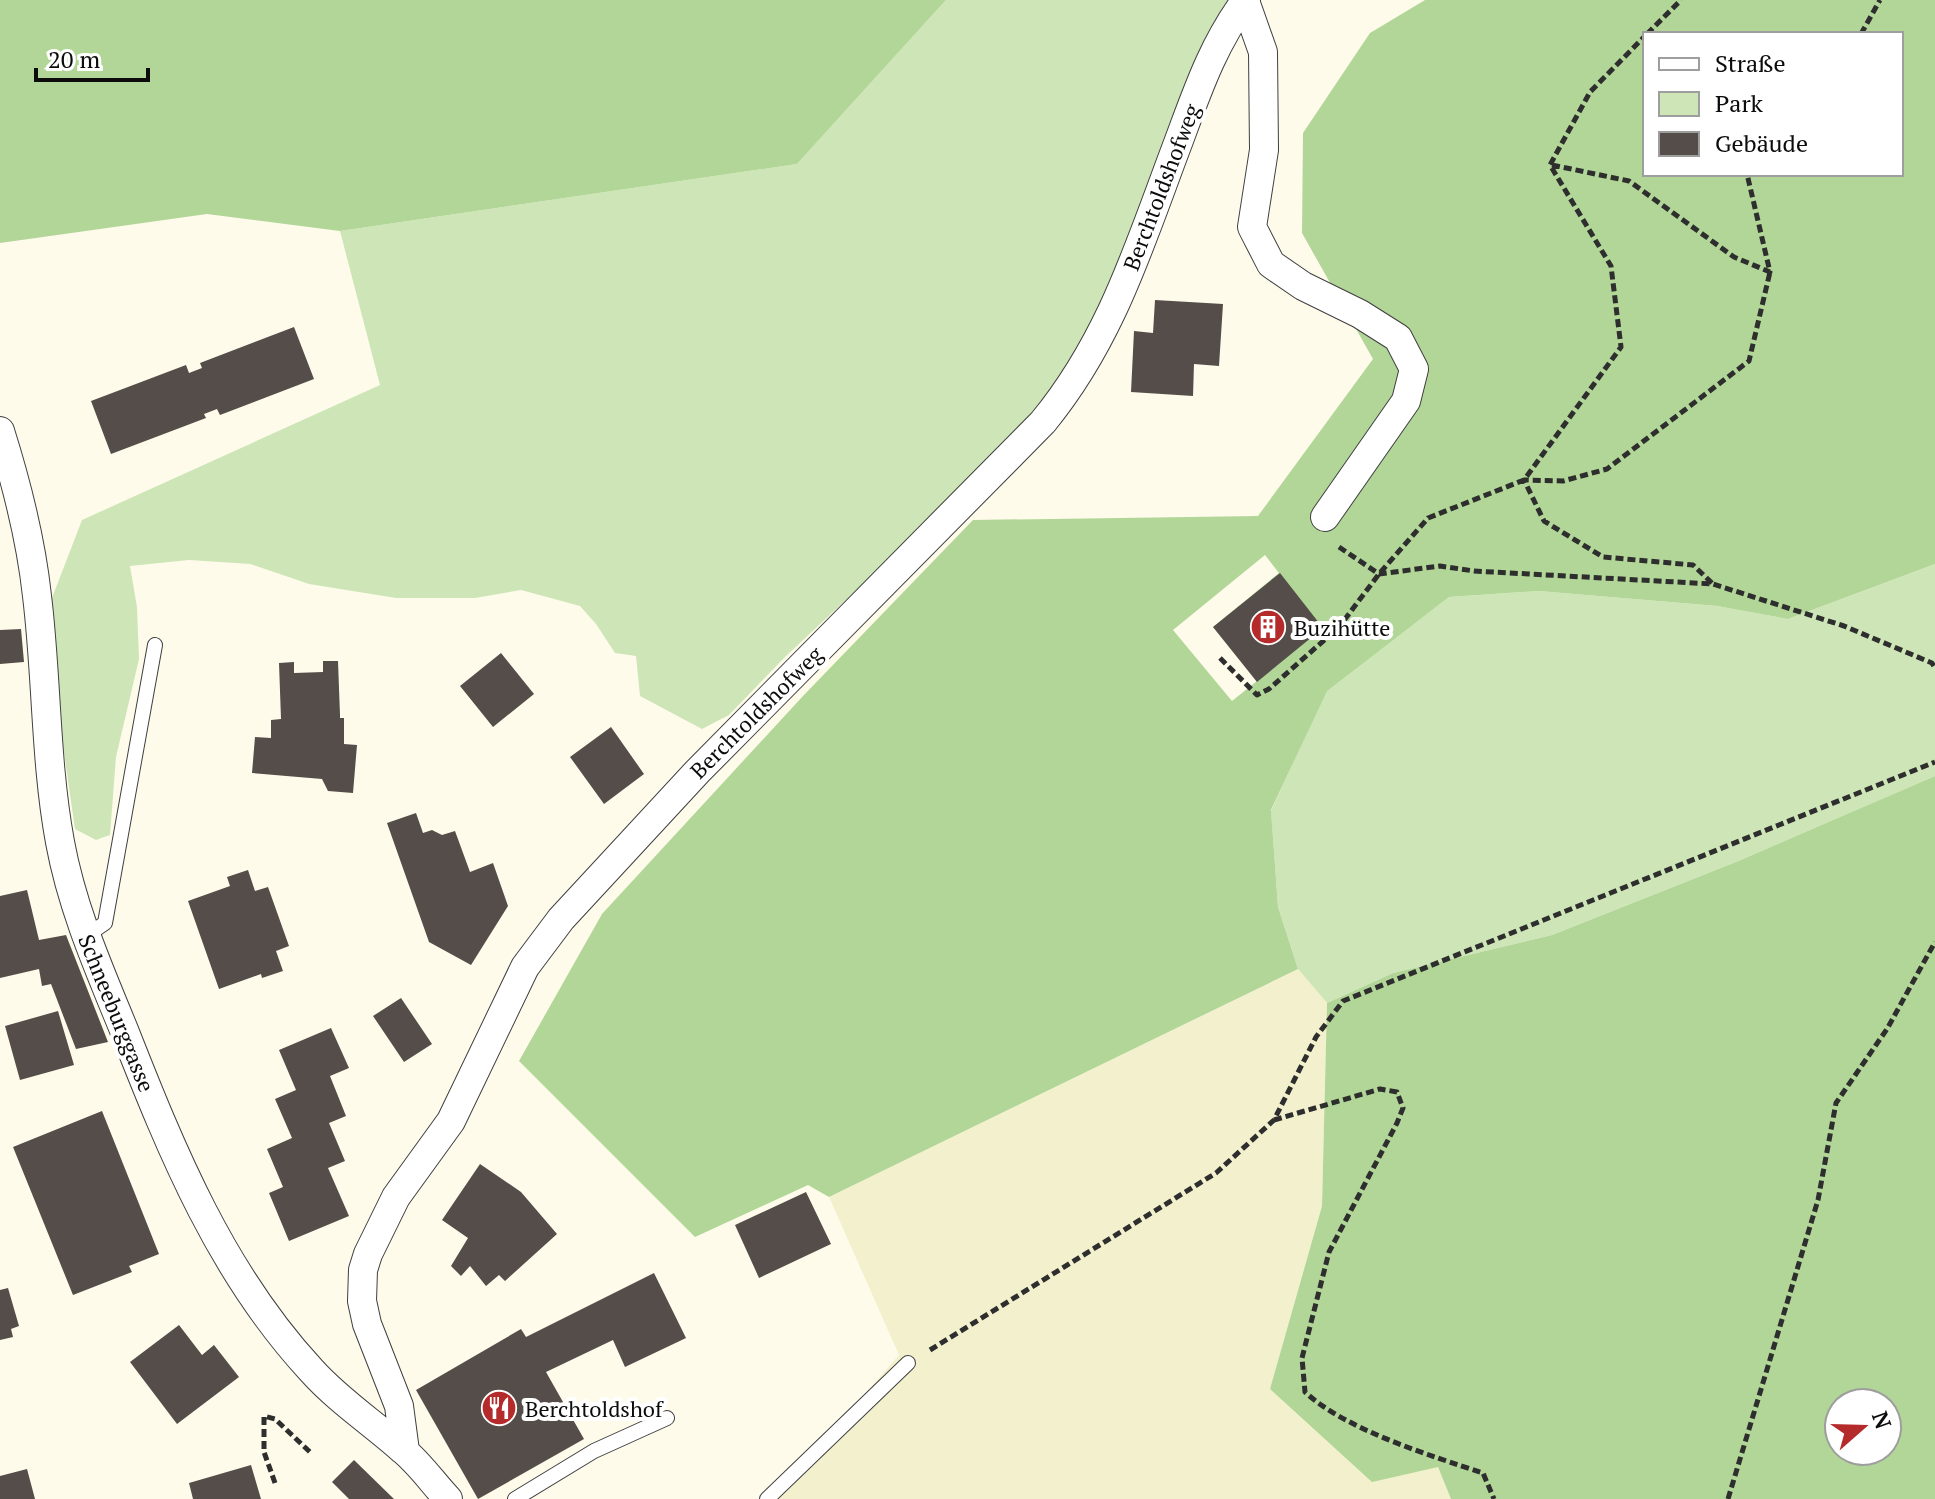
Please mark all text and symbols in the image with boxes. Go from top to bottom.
scale bar [36,32,148,82]
legend [1643,32,1903,176]
text: 20 m [48,43,100,75]
text: Straße [1715,47,1786,79]
text: Park [1715,87,1764,119]
street label: Berchtoldshofweg [1116,99,1206,274]
text: Gebäude [1715,127,1808,159]
building icon: Buzihütte [1249,608,1287,646]
place label: Buzihütte [1294,613,1390,642]
street label: Berchtoldshofweg [684,639,829,784]
street label: Schneeburggasse [72,930,162,1096]
north arrow [1823,1387,1903,1467]
restaurant icon: Berchtoldshof [480,1389,518,1427]
place label: Berchtoldshof [525,1394,664,1423]
text: N [1866,1407,1899,1433]

